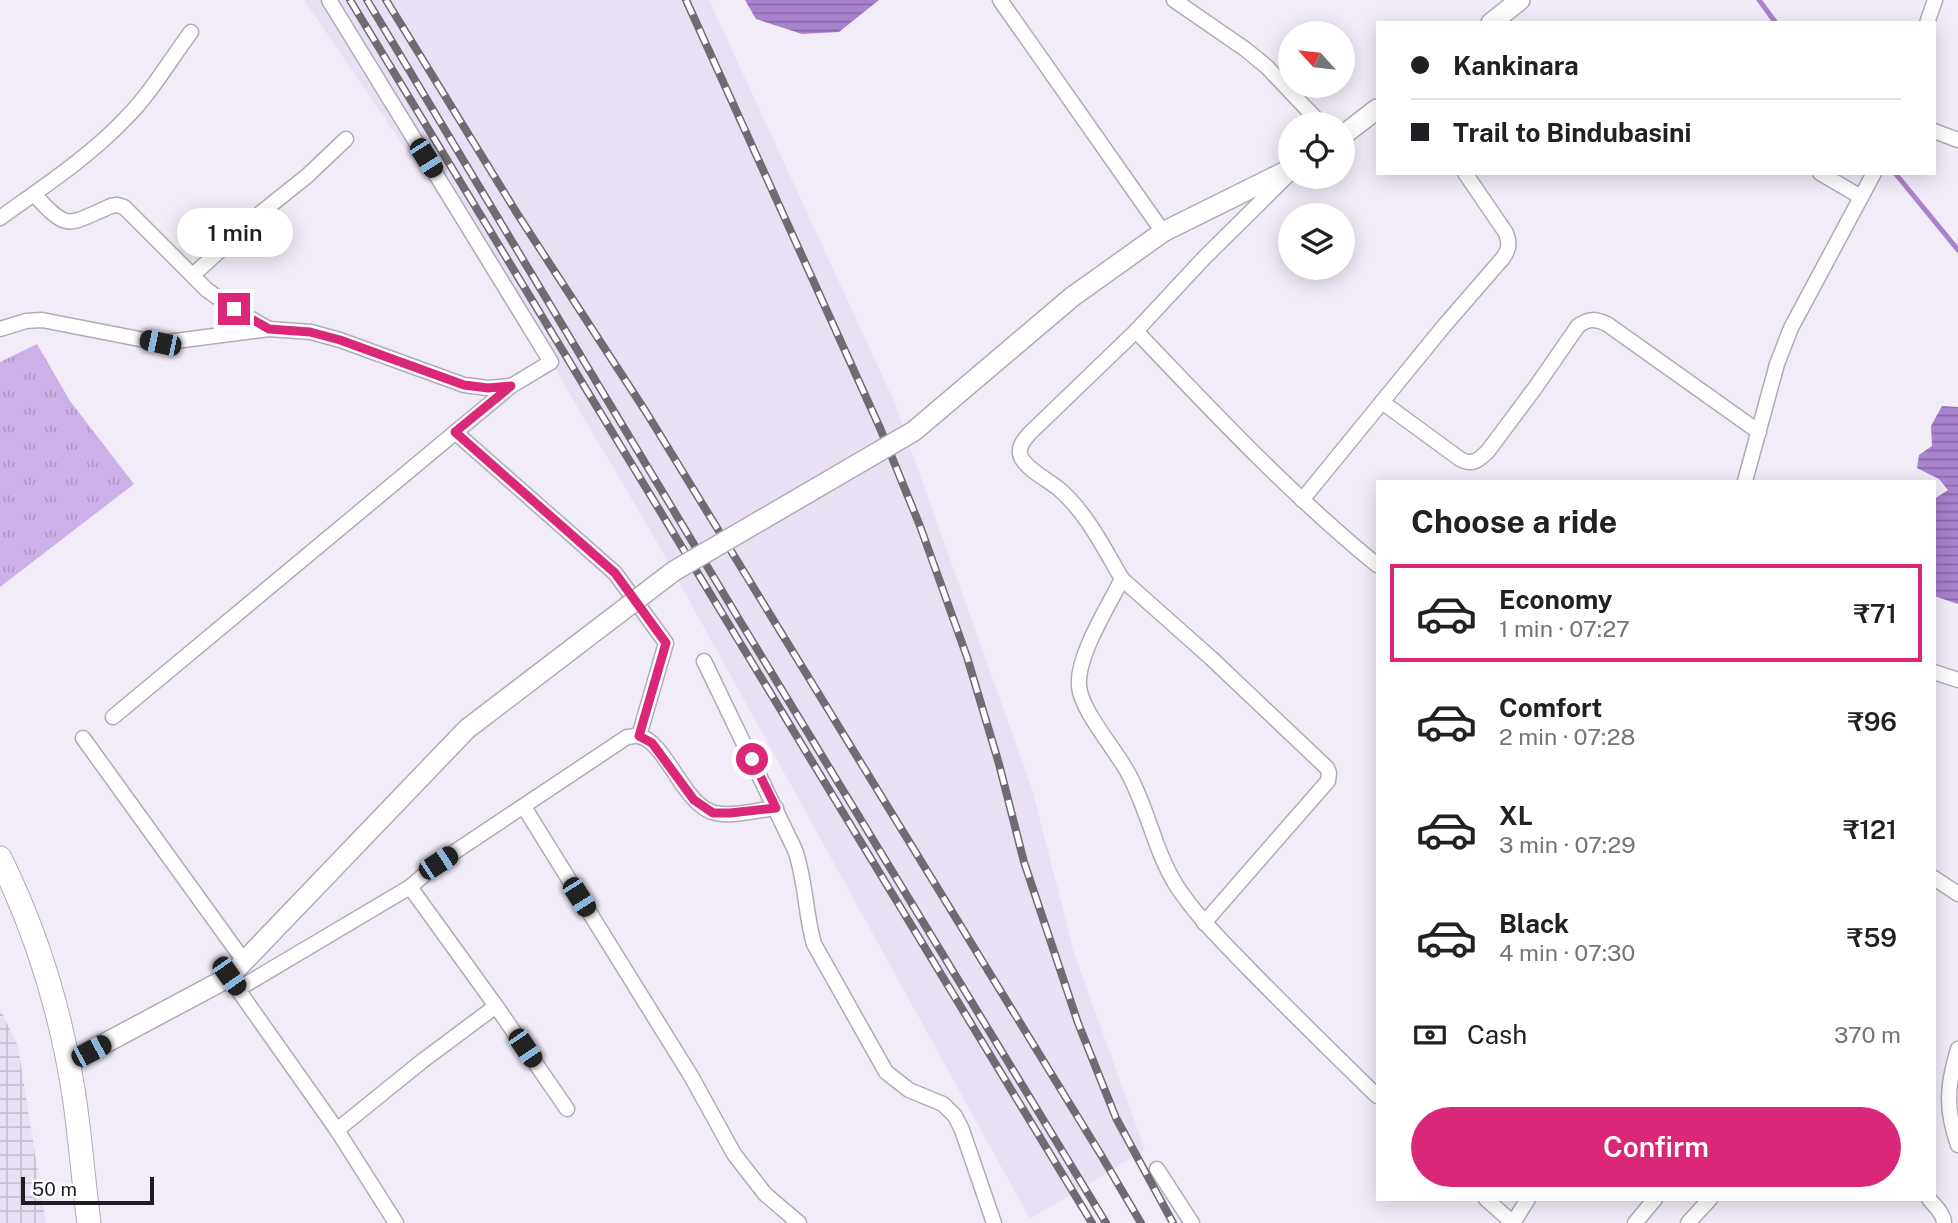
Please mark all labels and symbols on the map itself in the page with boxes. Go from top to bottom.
north arrow [1278,21,1354,98]
car [406,135,447,181]
callout: 1 min [176,208,292,256]
route end [218,293,250,325]
car [138,328,183,358]
route start [736,743,768,775]
car [415,843,462,883]
car [559,874,600,920]
car [209,953,250,999]
car [505,1025,546,1071]
car [68,1032,115,1070]
scale bar [21,1174,154,1206]

